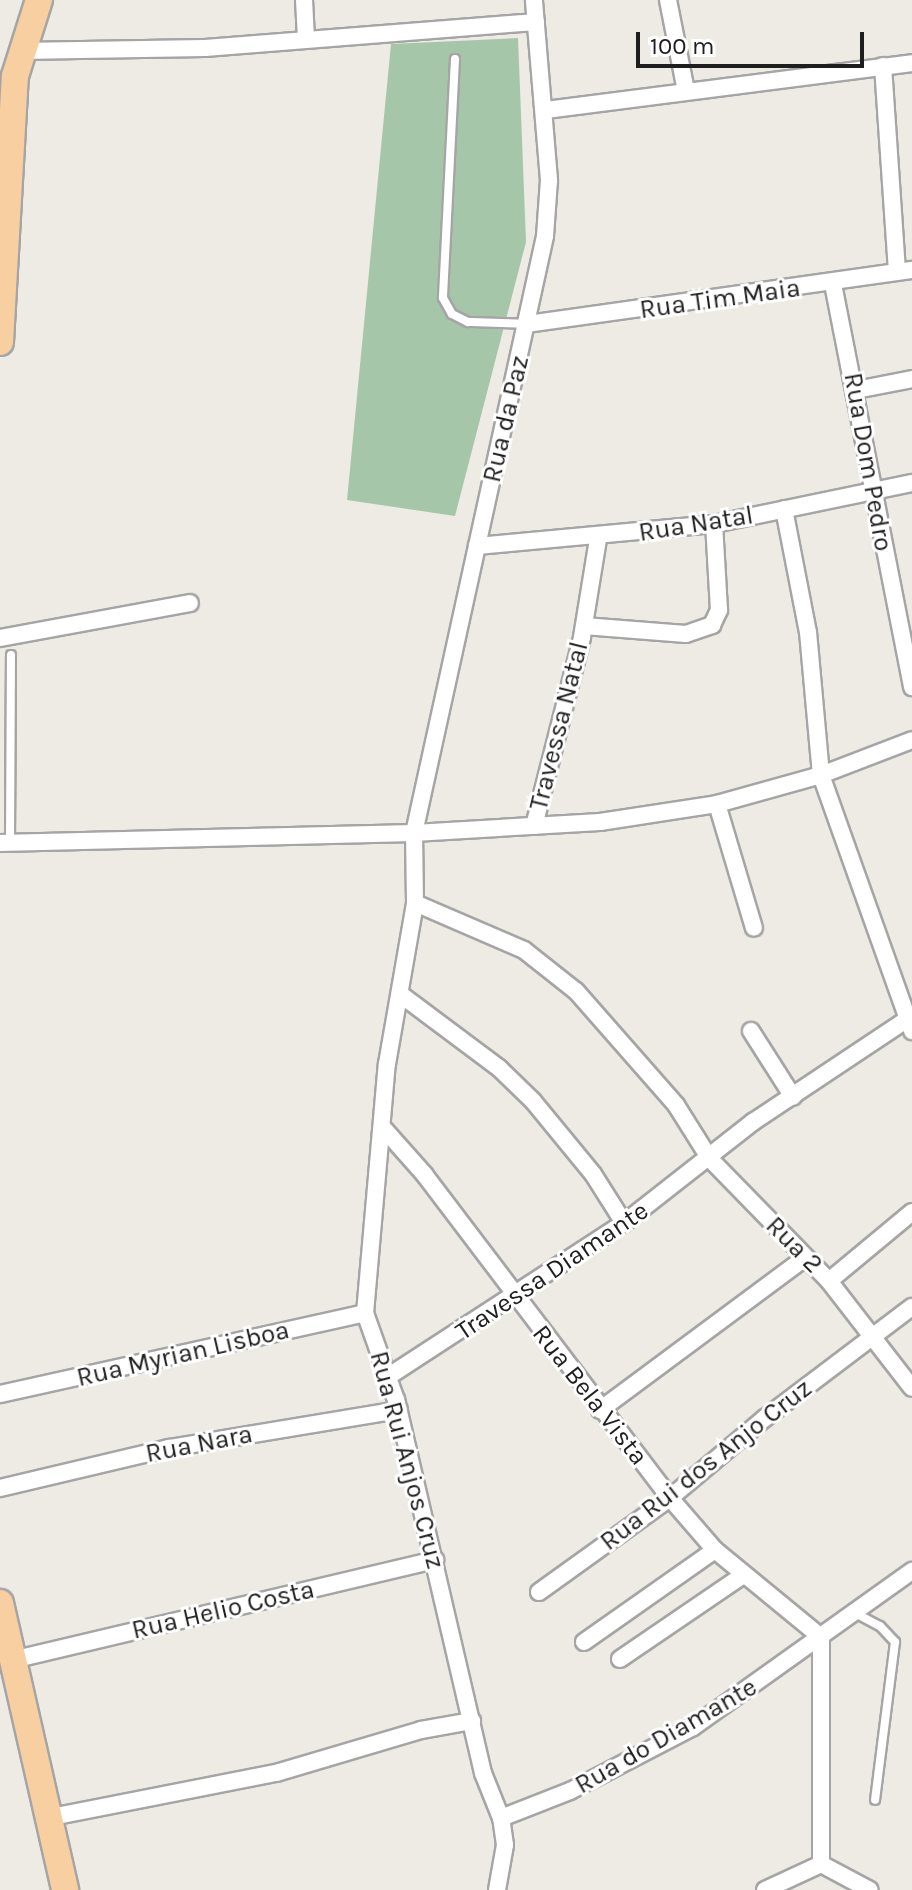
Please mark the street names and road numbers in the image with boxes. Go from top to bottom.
street label: Rua Tim Maia [638,272,802,326]
street label: Rua da Paz [476,353,536,485]
street label: Rua Dom Pedro [837,370,899,554]
street label: Rua Natal [636,500,756,548]
street label: Travessa Natal [523,639,595,813]
street label: Travessa Diamante [450,1195,654,1347]
street label: Rua 2 [759,1210,829,1280]
street label: Rua Myrian Lisboa [74,1314,292,1394]
street label: Rua Bela Vista [526,1319,654,1471]
street label: Rua Rui Anjos Cruz [363,1348,451,1572]
street label: Rua Rui dos Anjo Cruz [594,1373,818,1557]
street label: Rua Nara [143,1418,255,1470]
street label: Rua Helio Costa [129,1574,317,1646]
street label: Rua do Diamante [570,1671,762,1801]

